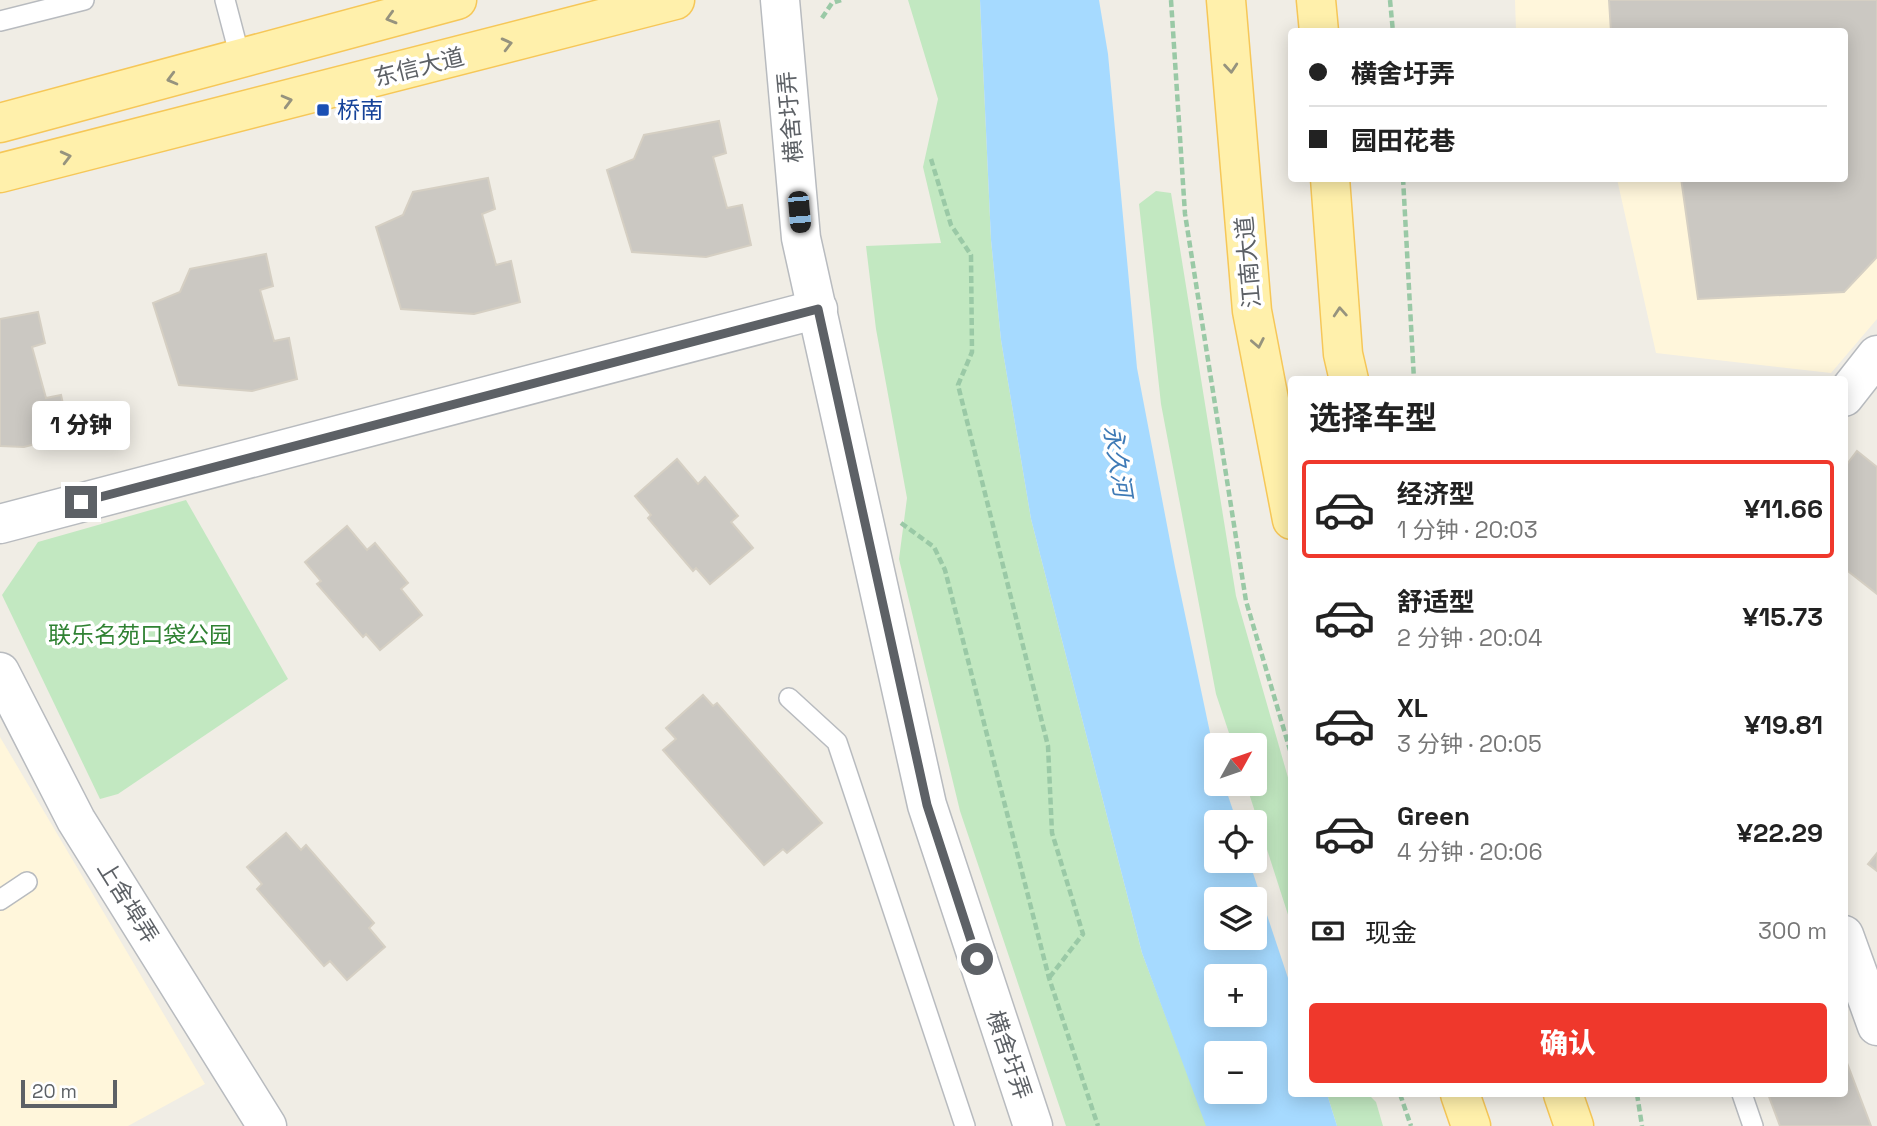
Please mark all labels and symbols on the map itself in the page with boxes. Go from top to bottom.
one-way arrow [385,10,397,25]
one-way arrow [501,38,513,52]
street label: 东信大道 [371,41,467,93]
one-way arrow [1224,62,1239,74]
street label: 横舍圩弄 [771,70,809,164]
one-way arrow [166,71,178,85]
one-way arrow [281,95,293,109]
place label: 桥南 [337,95,383,125]
marker: 桥南 [315,102,331,118]
one-way arrow [60,151,72,165]
car [787,190,812,234]
street label: 江南大道 [1229,215,1267,309]
one-way arrow [1333,306,1348,317]
one-way arrow [1250,337,1265,349]
callout: 1 分钟 [32,400,130,449]
water label: 永久河 [1097,423,1140,503]
route end [65,486,97,518]
park label: 联乐名苑口袋公园 [48,620,232,650]
north arrow [1204,733,1267,796]
street label: 上舍埠弄 [91,855,165,949]
route start [961,943,993,975]
street label: 横舍圩弄 [980,1007,1038,1103]
scale bar [21,1077,117,1109]

